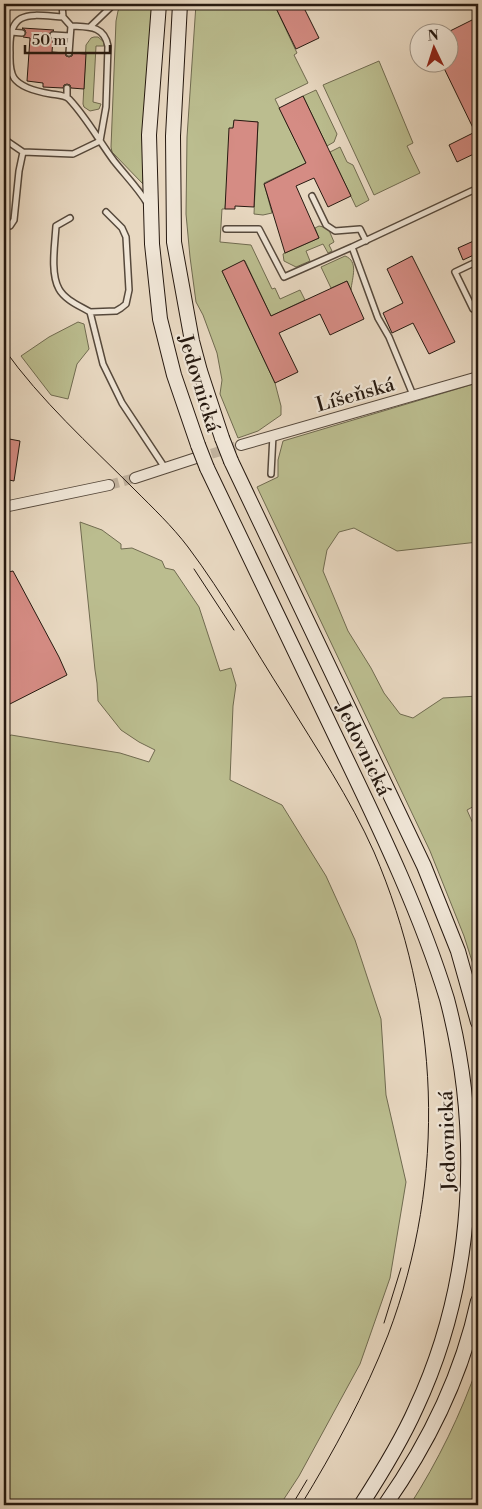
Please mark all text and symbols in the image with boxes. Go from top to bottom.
scale bar [25,22,110,54]
north arrow [410,22,460,72]
text: N [427,27,439,45]
text: 50 m [32,31,66,50]
street label: Jedovnická [172,331,225,436]
street label: Líšeňská [313,372,398,419]
street label: Jedovnická [329,698,396,801]
street label: Jedovnická [434,1089,463,1193]

